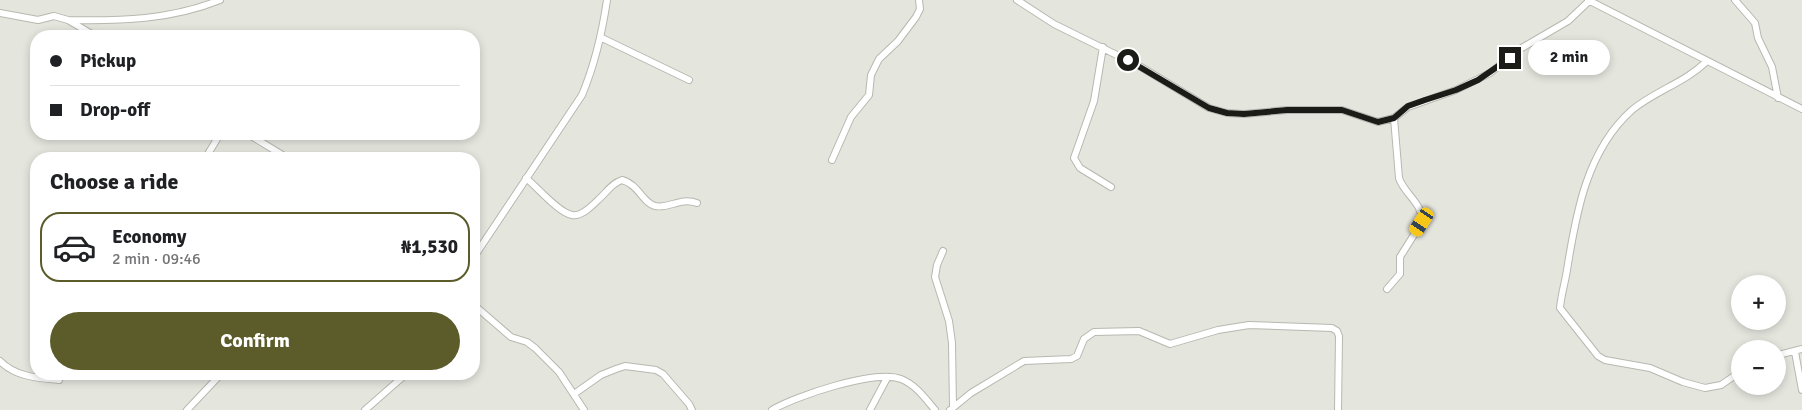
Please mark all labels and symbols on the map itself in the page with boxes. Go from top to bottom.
callout: 2 min [1528,40,1610,76]
route end [1499,47,1521,69]
route start [1117,49,1139,71]
car [1407,205,1436,239]

